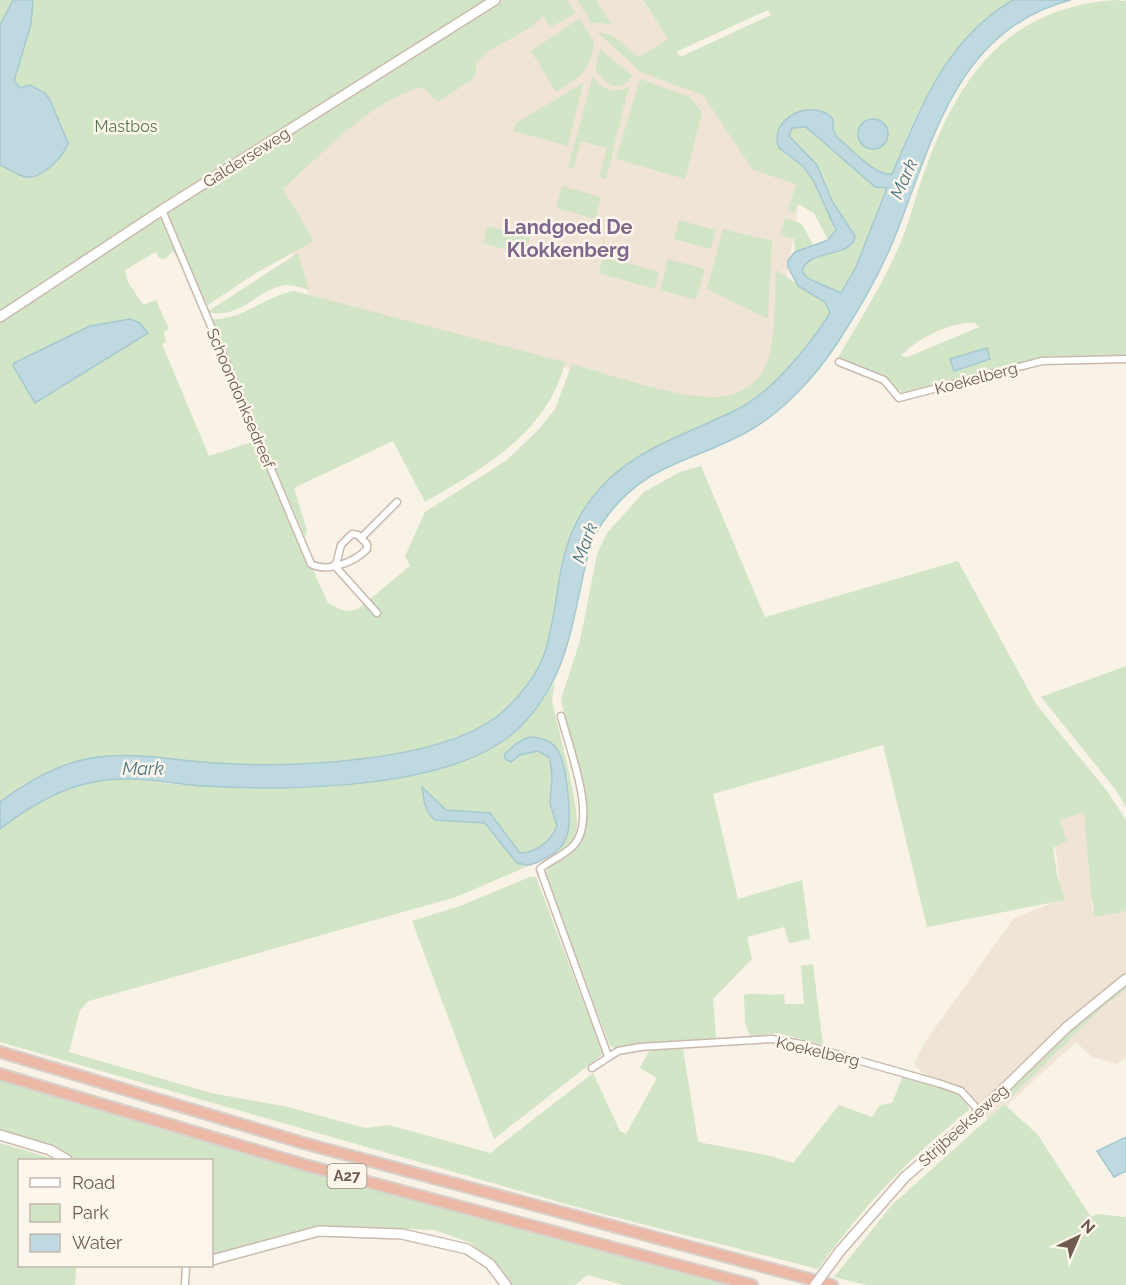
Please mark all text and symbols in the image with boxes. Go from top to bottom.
park label: Mastbos [95,117,158,136]
street label: Galderseweg [200,123,293,192]
water label: Mark [885,155,922,202]
district label: Landgoed De Klokkenberg [504,215,632,262]
street label: Schoondonksedreef [203,325,279,472]
street label: Koekelberg [933,358,1020,399]
water label: Mark [568,519,602,566]
water label: Mark [122,758,164,779]
street label: Koekelberg [774,1033,861,1070]
street label: Strijbeekseweg [915,1080,1012,1170]
legend [18,1159,213,1267]
road number: A27 [328,1164,366,1188]
text: Road [72,1172,115,1193]
text: Park [72,1202,109,1223]
north arrow [1048,1207,1108,1267]
text: N [1077,1215,1099,1238]
text: Water [72,1232,123,1253]

